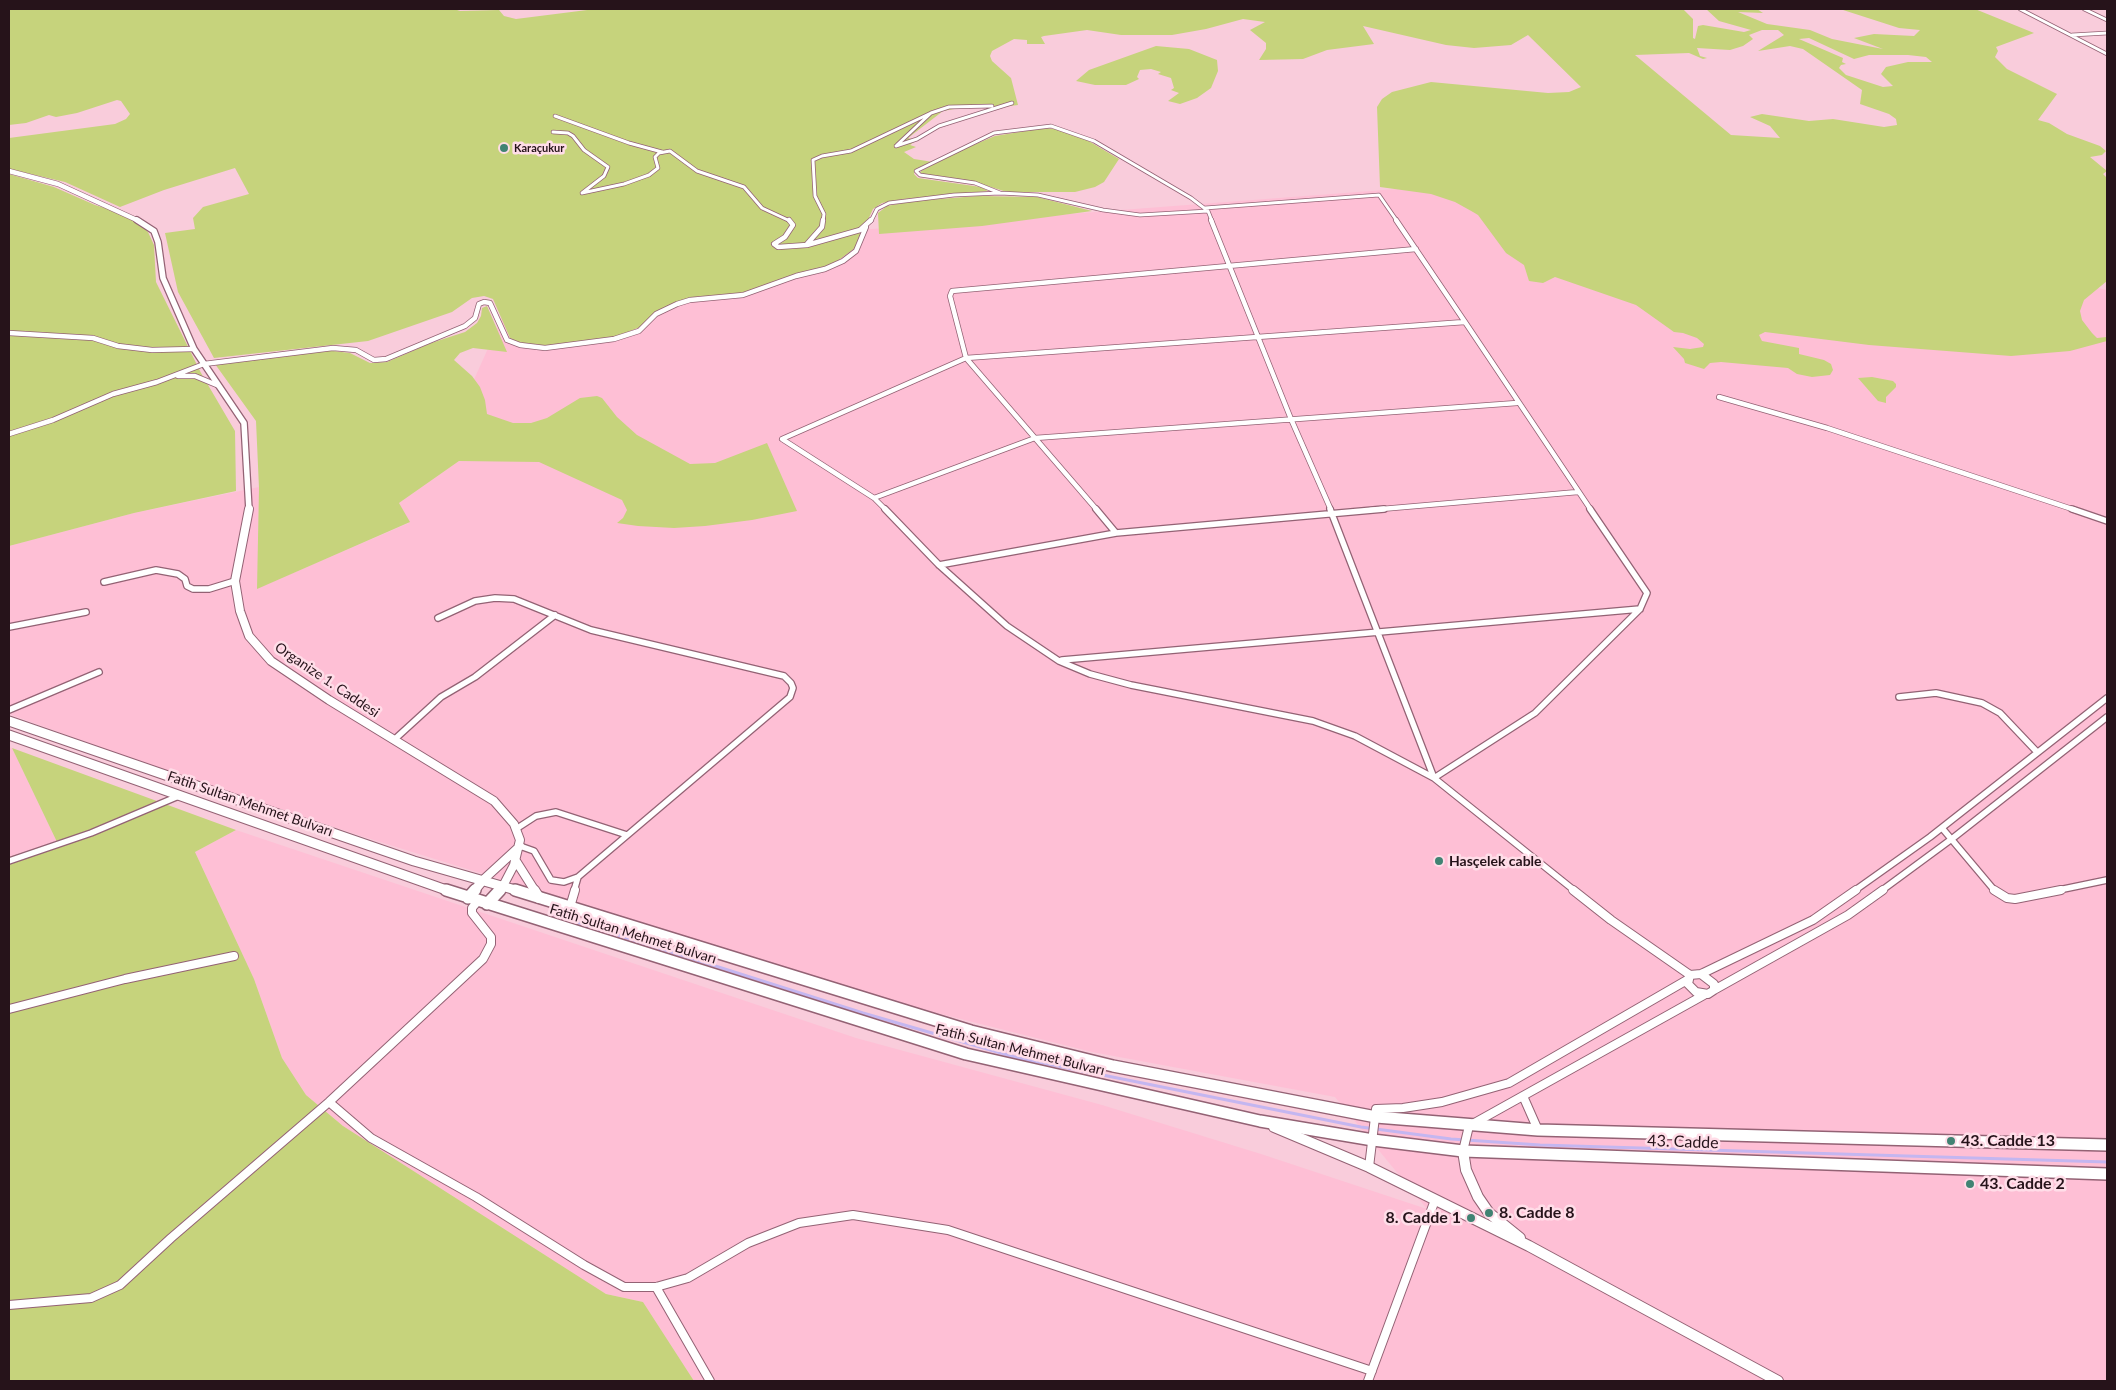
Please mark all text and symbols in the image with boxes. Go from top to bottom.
place label: Karaçukur [514,141,564,155]
marker: Karaçukur [498,142,510,154]
street label: Organize 1. Caddesi [272,639,382,721]
street label: Fatih Sultan Mehmet Bulvarı [165,768,335,840]
place label: Hasçelek cable [1449,853,1542,869]
marker: Hasçelek cable [1433,855,1445,867]
street label: Fatih Sultan Mehmet Bulvarı [547,901,719,967]
street label: Fatih Sultan Mehmet Bulvarı [934,1021,1106,1079]
street label: 43. Cadde [1647,1131,1719,1153]
place label: 43. Cadde 13 [1961,1131,2055,1151]
marker: 43. Cadde 13 [1945,1135,1957,1147]
place label: 43. Cadde 2 [1980,1174,2065,1194]
marker: 43. Cadde 2 [1964,1178,1976,1190]
place label: 8. Cadde 8 [1499,1203,1575,1223]
marker: 8. Cadde 8 [1483,1207,1495,1219]
place label: 8. Cadde 1 [1385,1208,1461,1228]
marker: 8. Cadde 1 [1465,1212,1477,1224]

